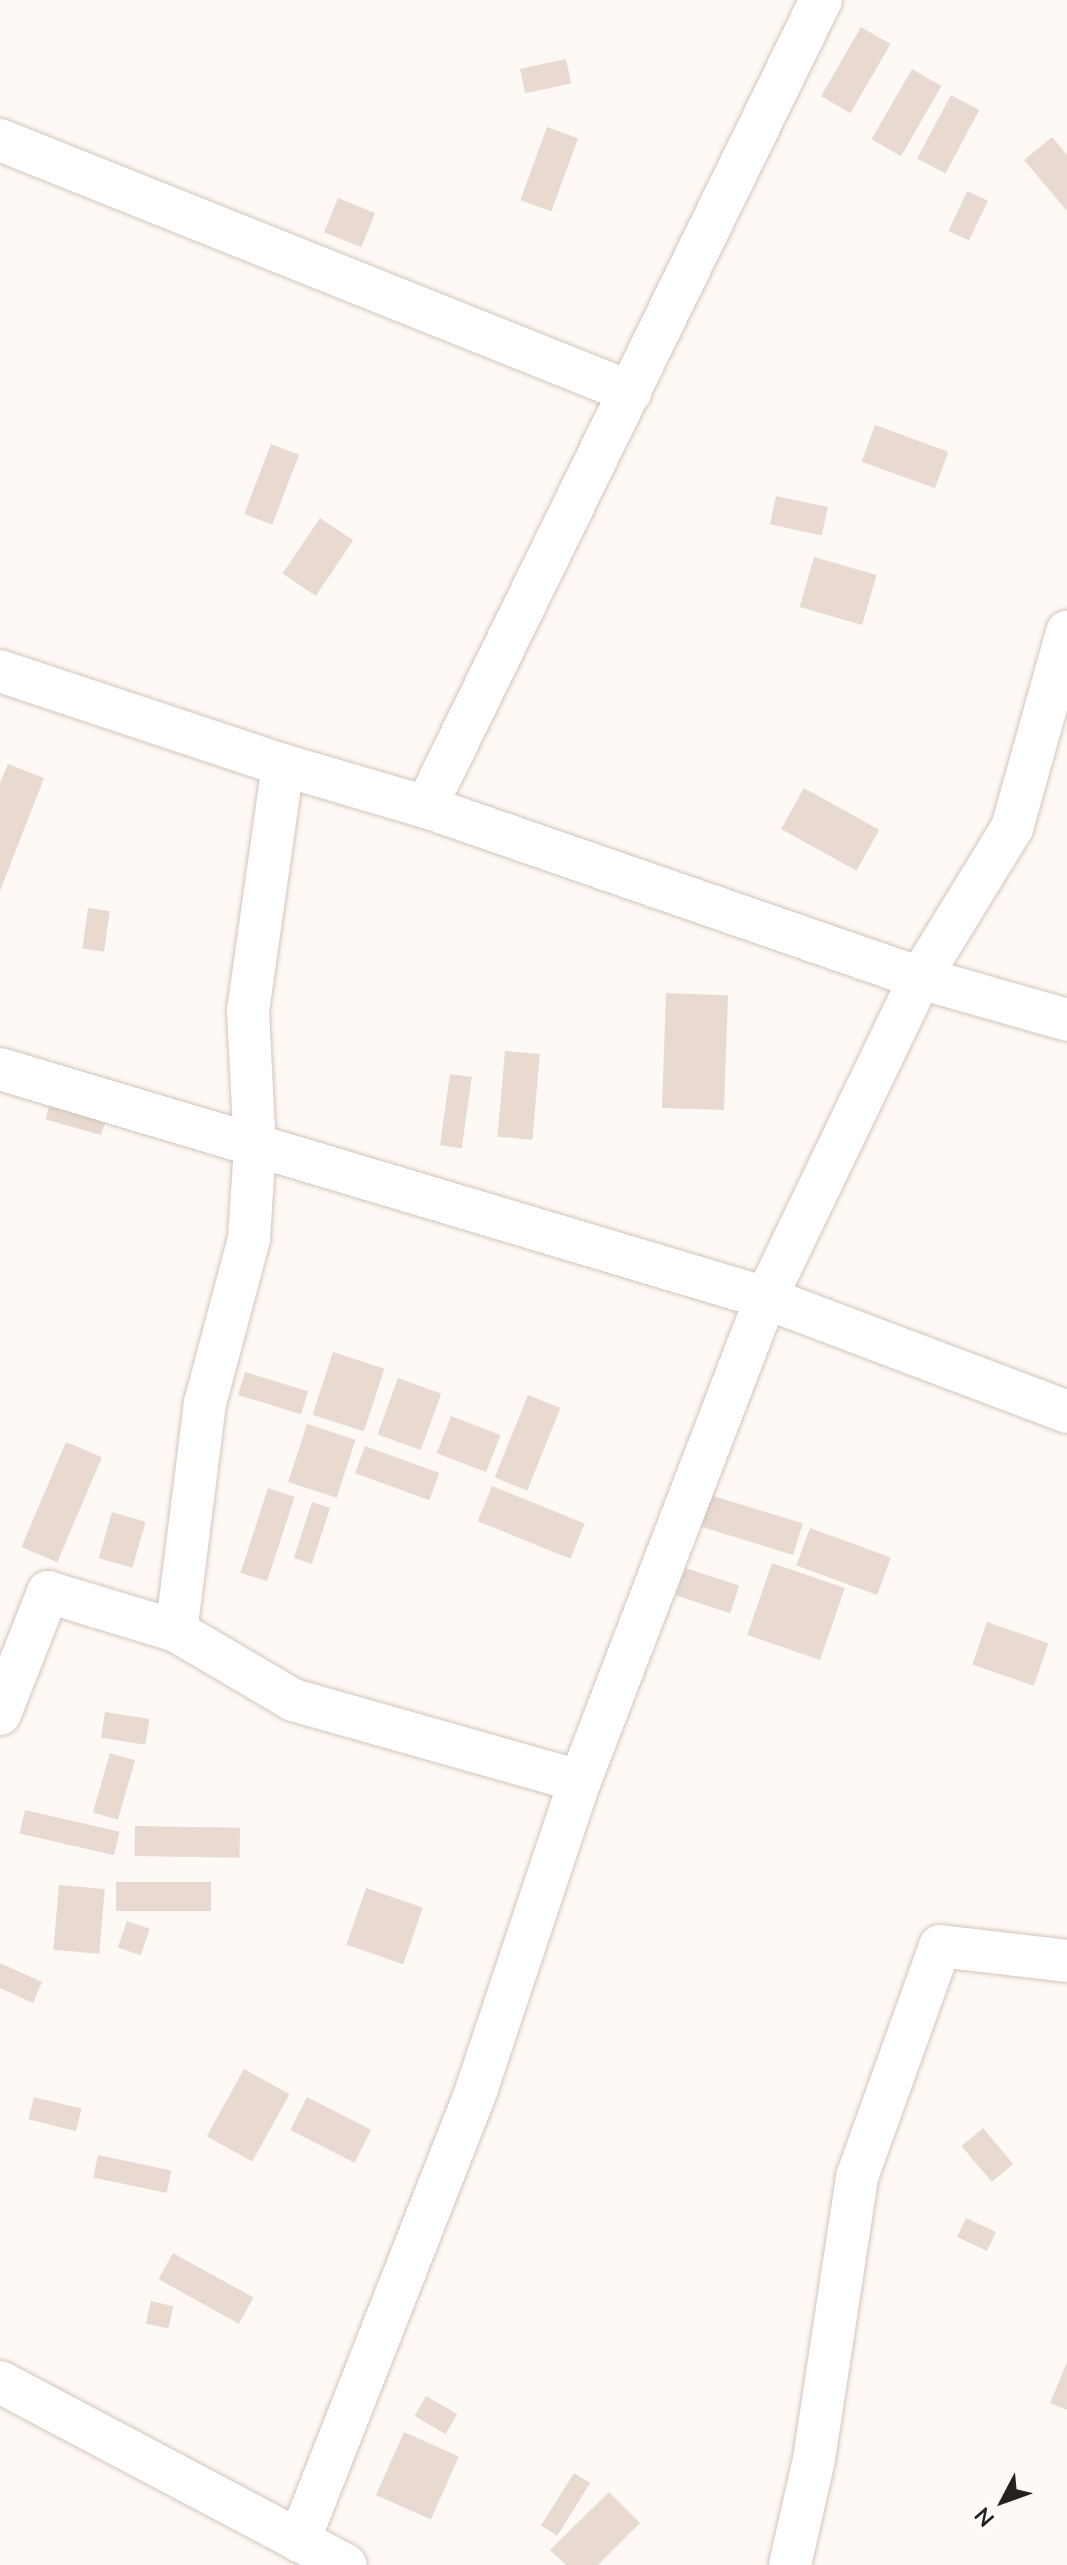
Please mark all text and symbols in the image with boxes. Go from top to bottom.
north arrow [963,2461,1043,2541]
text: N [968,2501,1002,2533]

